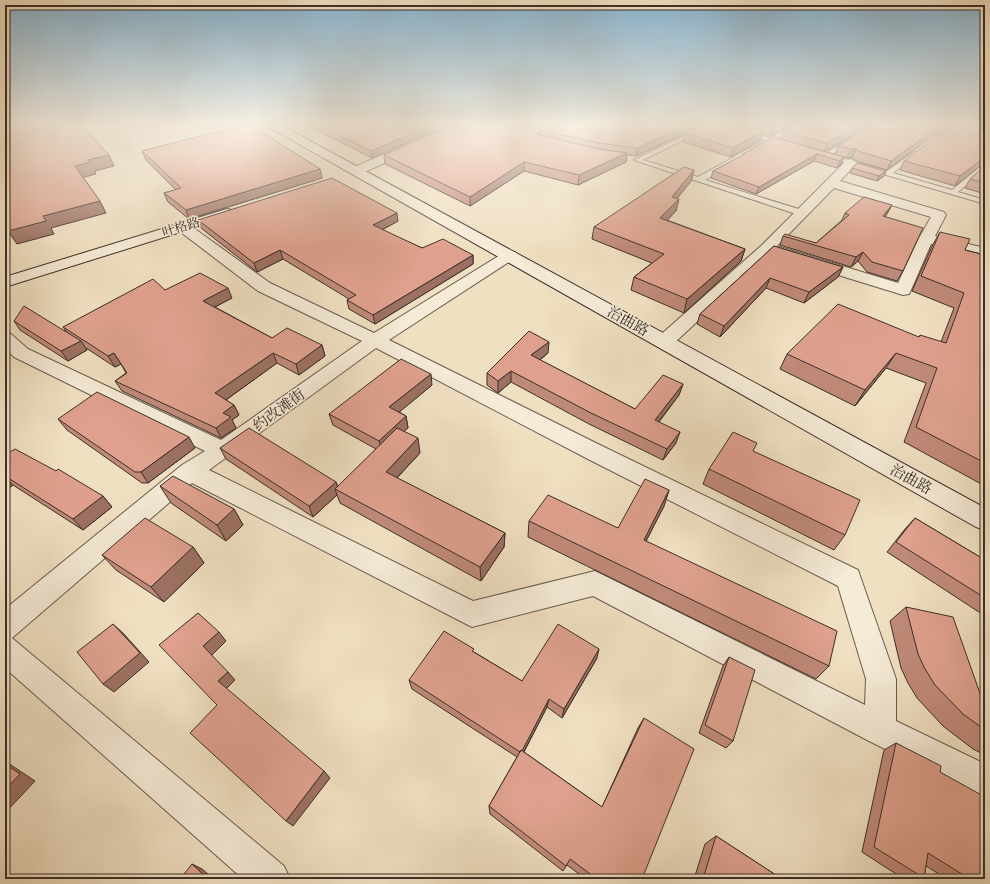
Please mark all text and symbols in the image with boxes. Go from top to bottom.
street label: 叶格路 [160,214,202,240]
street label: 治曲路 [604,302,652,340]
street label: 约改滩街 [249,385,309,435]
street label: 治曲路 [887,460,935,498]

